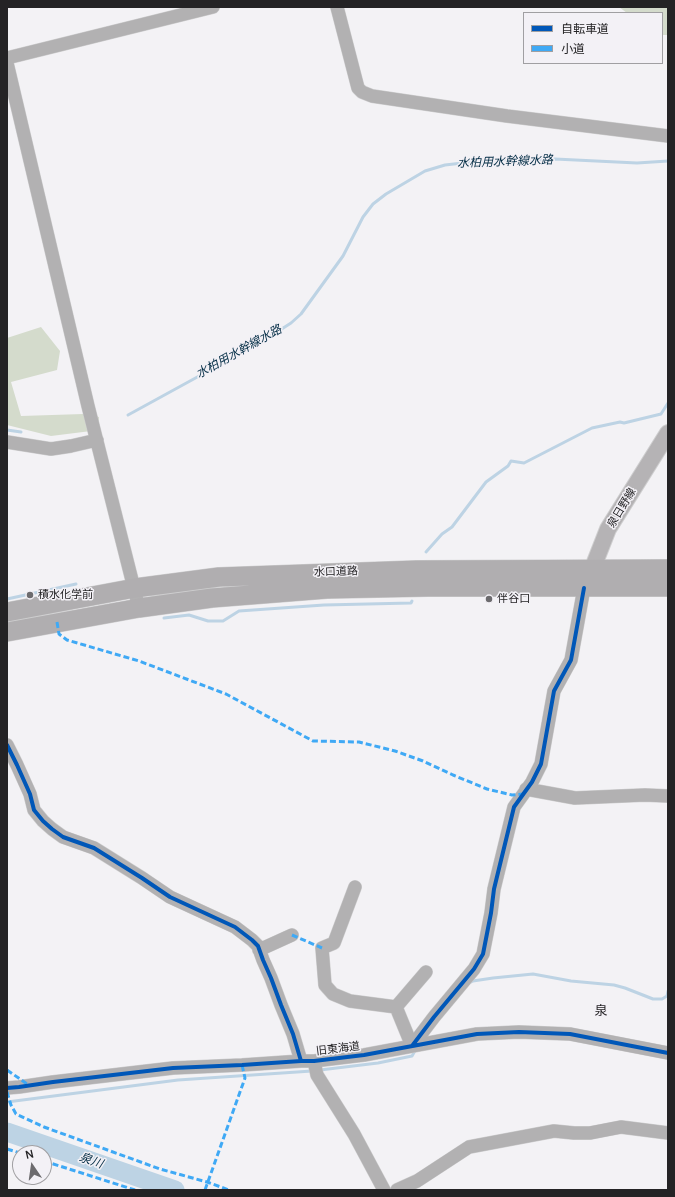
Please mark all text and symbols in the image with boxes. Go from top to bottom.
legend [523,12,663,64]
text: 自転車道 [561,20,609,37]
text: 小道 [561,40,585,57]
water label: 水柏用水幹線水路 [457,153,553,171]
water label: 水柏用水幹線水路 [194,322,284,382]
street label: 泉日野線 [605,486,639,530]
street label: 水口道路 [314,565,358,579]
place label: 積水化学前 [38,588,93,602]
marker: 積水化学前 [25,590,35,600]
place label: 伴谷口 [497,592,530,606]
marker: 伴谷口 [484,594,494,604]
district label: 泉 [595,1003,607,1019]
street label: 旧東海道 [315,1040,361,1058]
north arrow [12,1145,52,1185]
text: N [24,1146,35,1162]
water label: 泉川 [77,1150,105,1172]

